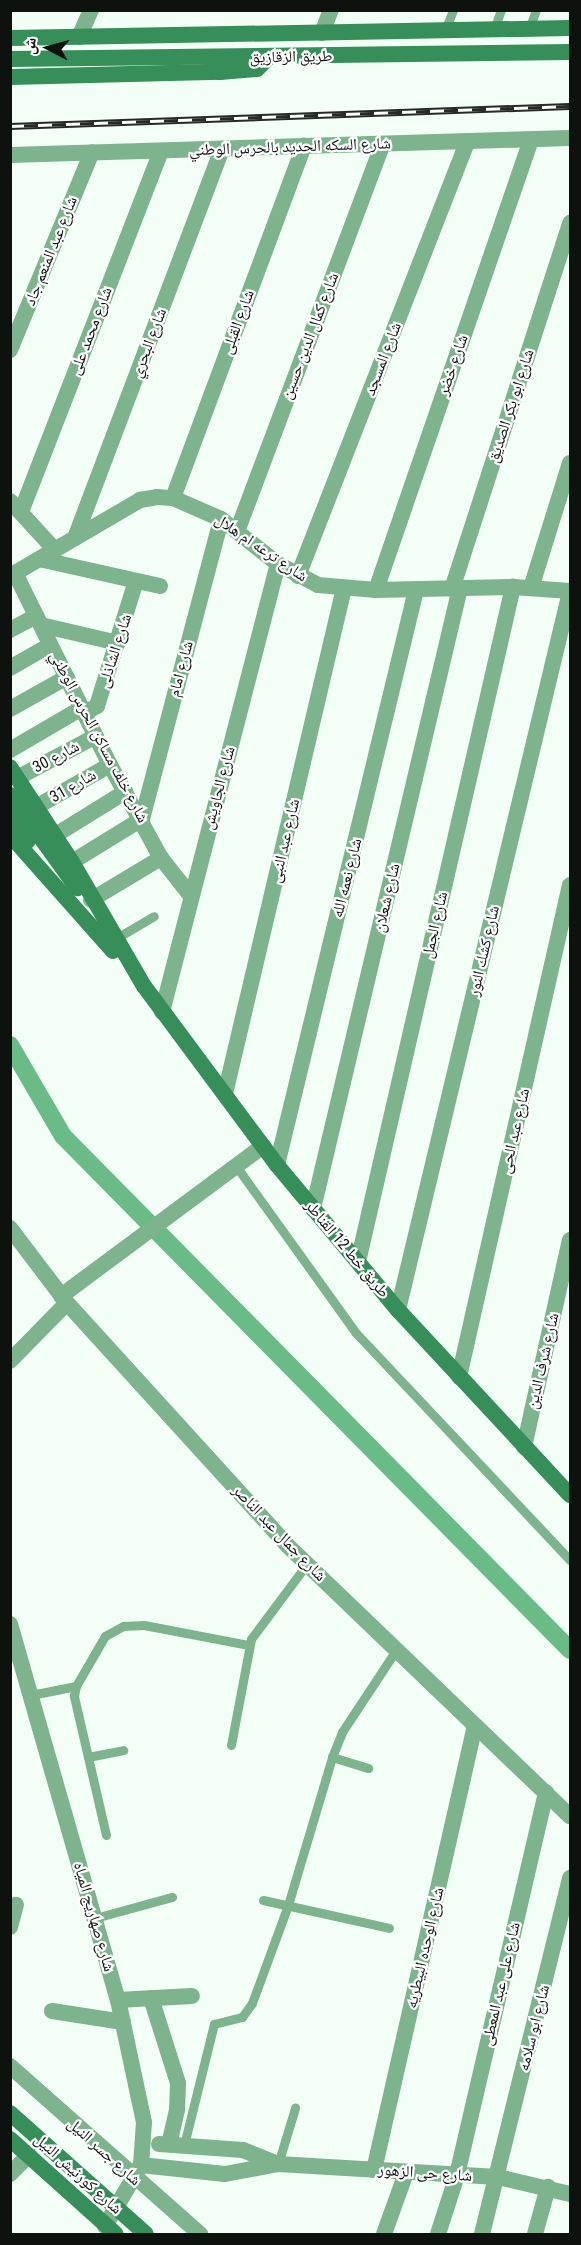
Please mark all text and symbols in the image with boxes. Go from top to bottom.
north arrow [18,18,78,78]
text: ش [19,37,40,56]
street label: طريق الزقازيق [249,47,333,67]
street label: شارع السكه الحديد بالحرس الوطني [189,134,391,160]
street label: شارع عبد المنعم جاد [20,194,82,308]
street label: شارع كمال الدين حسين [277,270,343,402]
street label: شارع محمد على [65,284,117,378]
street label: شارع القبلى [218,287,258,357]
street label: شارع البحري [127,305,171,381]
street label: شارع المسجد [360,320,406,398]
street label: شارع خضر [434,332,472,398]
street label: شارع ابو بكر الصديق [484,347,538,465]
street label: شارع ترعه ام هلال [211,510,311,586]
street label: شارع الشاذلى [94,611,136,691]
street label: شارع امام [164,639,198,699]
street label: شارع خلف مساكن الحرس الوطني [46,648,152,826]
street label: شارع 30 [29,737,83,777]
street label: شارع الجاويش [199,744,239,832]
street label: شارع 31 [47,765,99,807]
street label: شارع عبد النبى [266,797,304,885]
street label: شارع نعمه الله [328,836,366,920]
street label: شارع شعلان [370,862,404,934]
street label: شارع الجمل [418,890,452,960]
street label: شارع كشك النور [464,904,504,998]
street label: شارع عبد الحى [496,1086,534,1176]
street label: طريق خط 12 القناطر [301,1196,393,1302]
street label: شارع شرف الدين [523,1311,563,1411]
street label: شارع جمال عبد الناصر [228,1481,330,1585]
street label: شارع صهاريج المياه [69,1860,119,1974]
street label: شارع الوحده البيطريه [402,1886,448,2010]
street label: شارع على عبد المعطى [477,1920,525,2048]
street label: شارع ابو سلامه [514,1983,554,2073]
street label: شارع جسر النيل [63,2114,145,2190]
street label: شارع كورنيش النيل [30,2130,126,2218]
street label: شارع حى الزهور [377,2160,473,2186]

